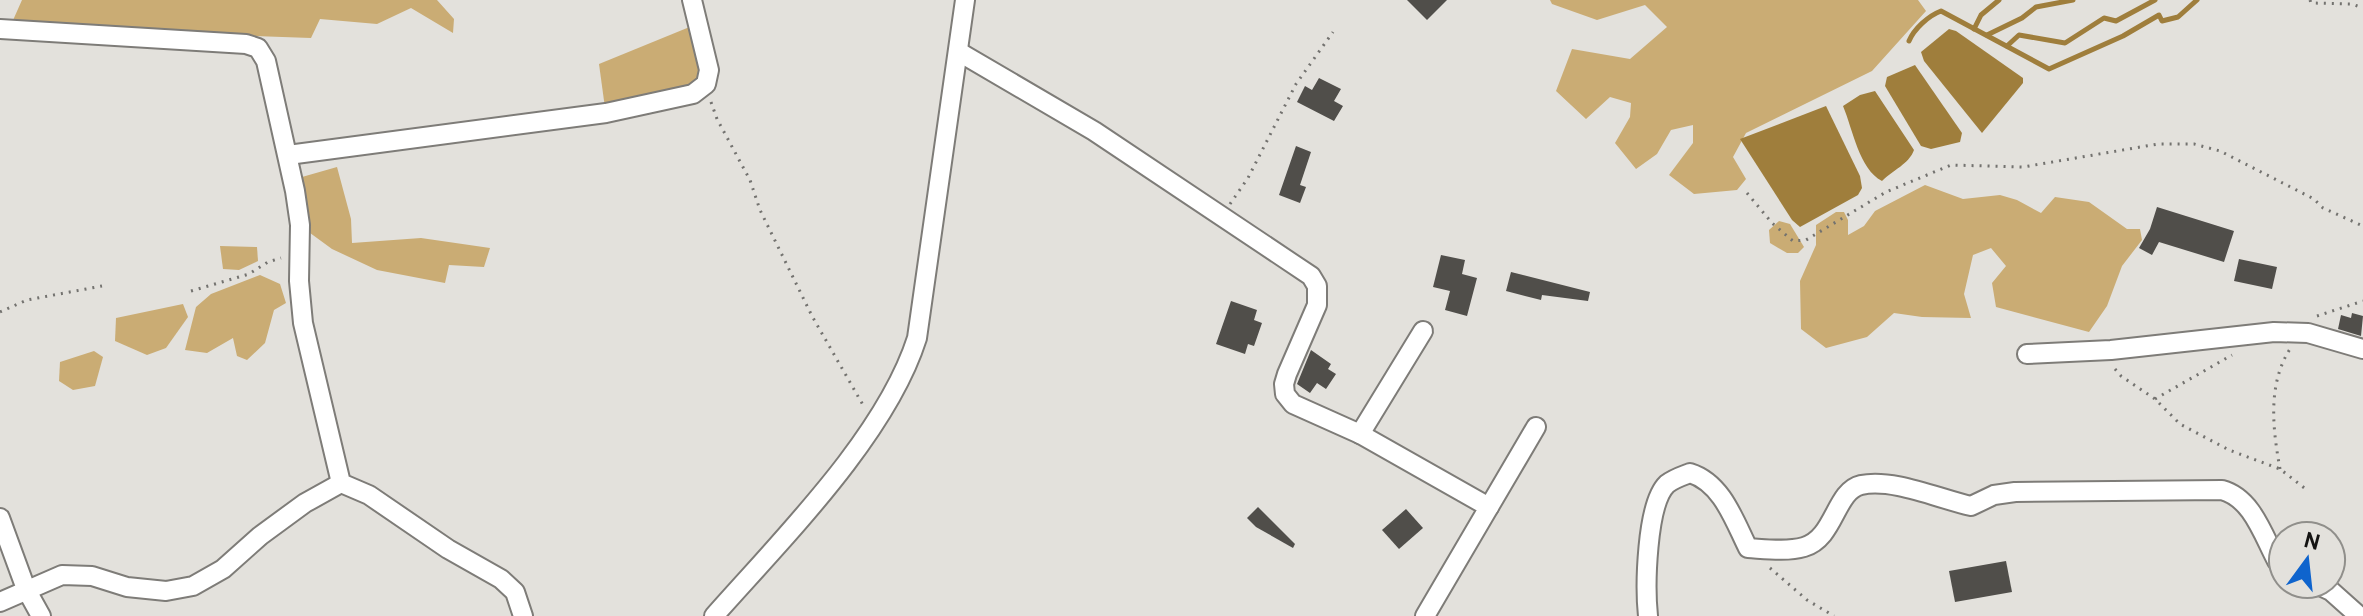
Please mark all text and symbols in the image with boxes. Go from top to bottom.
north arrow [2267,520,2347,600]
text: N [2300,528,2323,558]

